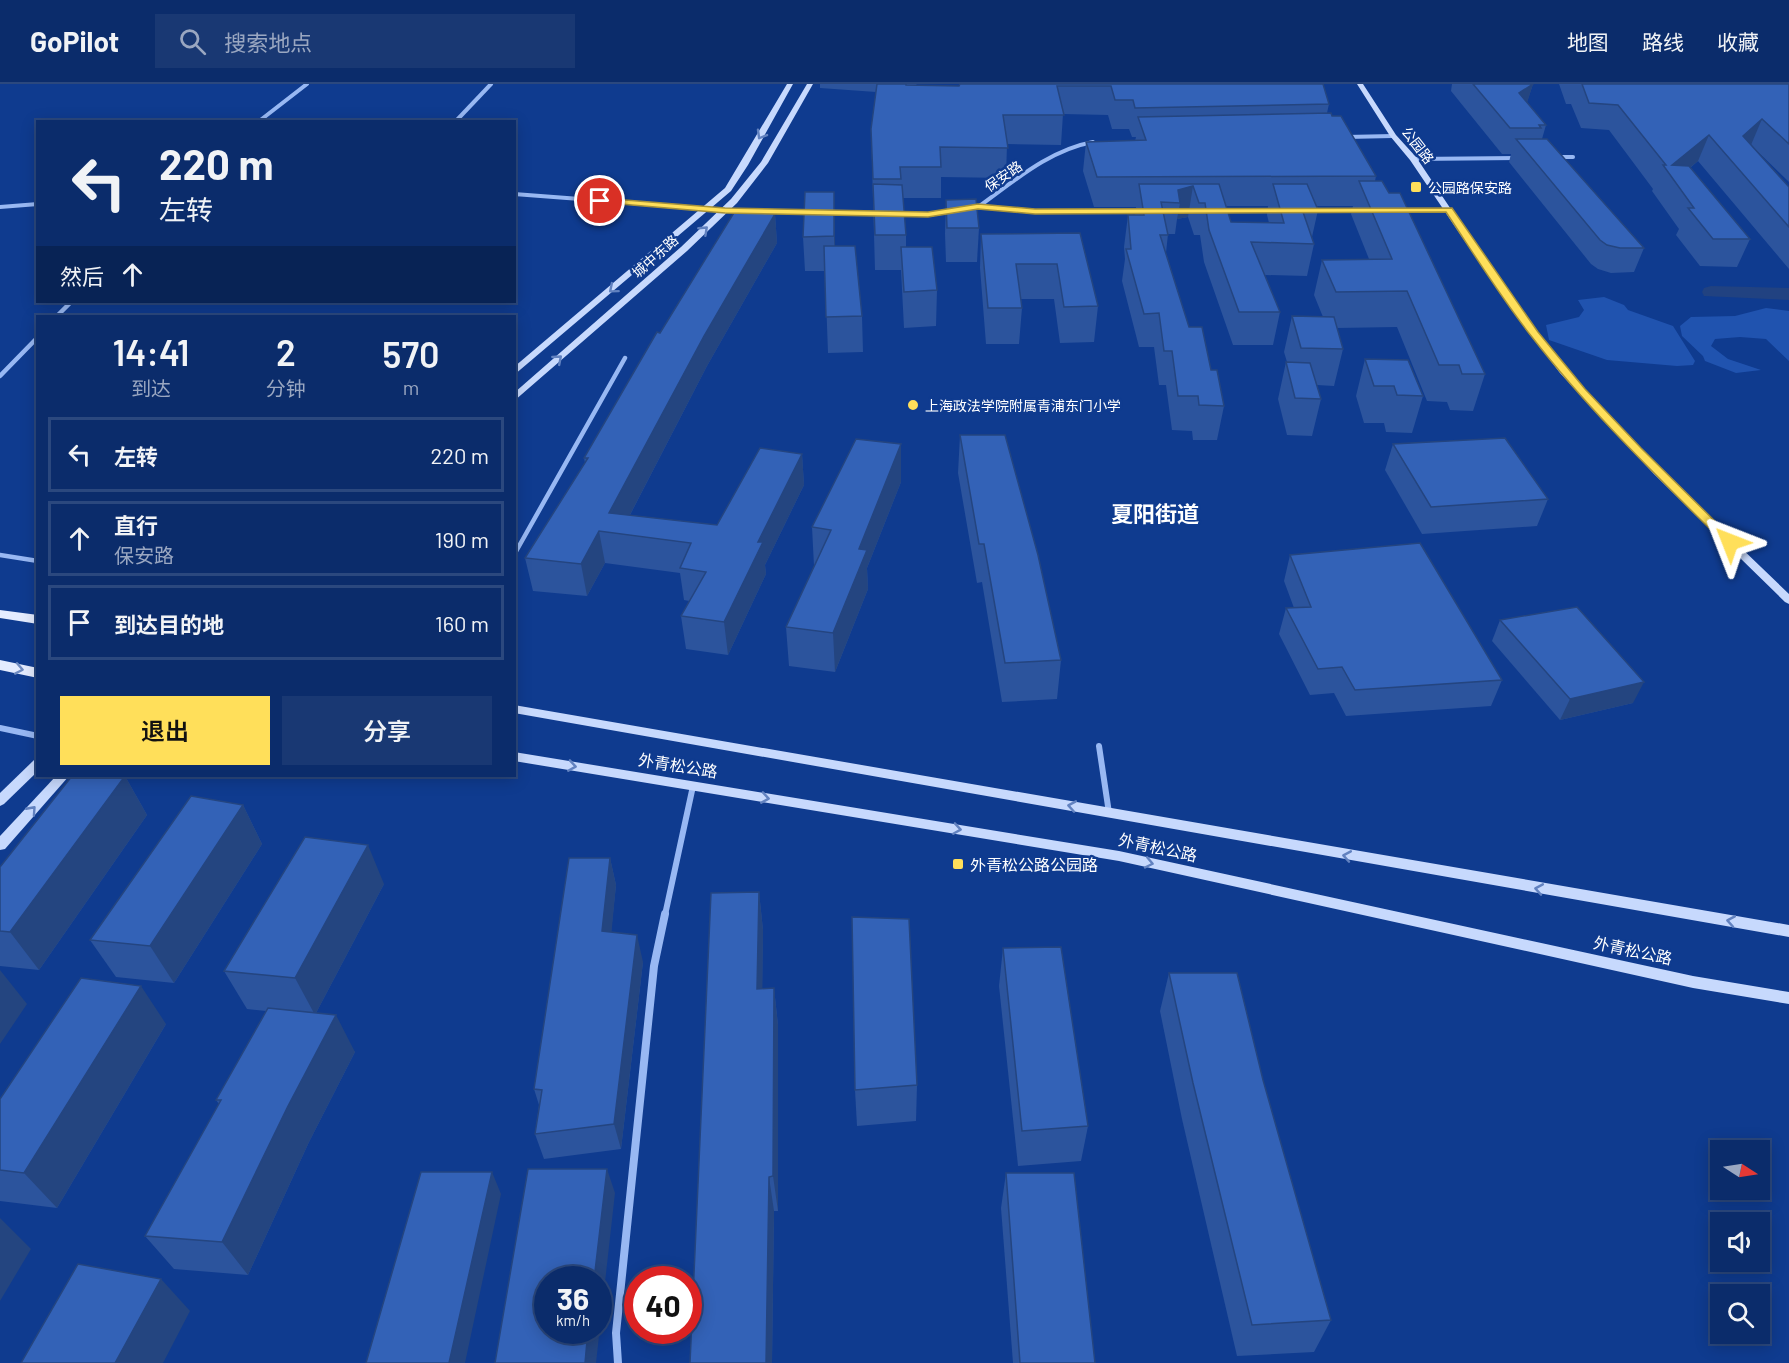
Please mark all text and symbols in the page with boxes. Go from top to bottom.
search box [155,14,575,68]
text: GoPilot [30,24,119,58]
icon: search [176,25,209,58]
text: 搜索地点 [224,29,312,55]
text: 地图 [1567,29,1609,54]
text: 路线 [1642,29,1684,54]
text: 收藏 [1717,29,1759,54]
street label: 公园路 [1398,123,1438,167]
one-way arrow [757,129,768,139]
text: 220 m [159,138,273,188]
icon: left [60,144,138,222]
street label: 保安路 [981,157,1025,195]
pin [574,175,625,226]
place label: 公园路保安路 [1428,179,1512,196]
marker: 公园路保安路 [1409,180,1423,194]
icon: arrive [583,184,616,217]
text: 左转 [159,193,213,225]
one-way arrow [697,226,708,237]
street label: 城中东路 [629,231,681,281]
icon: ahead [116,258,149,291]
text: 然后 [60,263,104,289]
one-way arrow [609,282,620,293]
text: 14:41 [112,330,189,373]
text: 2 [276,330,296,373]
text: 570 [382,332,439,375]
one-way arrow [552,355,562,366]
text: m [403,375,419,399]
text: 到达 [131,376,171,400]
text: 分钟 [266,376,306,400]
place label: 上海政法学院附属青浦东门小学 [925,397,1121,414]
marker: 上海政法学院附属青浦东门小学 [906,398,920,412]
icon: left [63,438,96,471]
text: 220 m [430,442,489,468]
text: 左转 [114,443,158,469]
district label: 夏阳街道 [1111,500,1199,526]
position arrow [1698,510,1762,574]
text: 直行 [114,512,158,538]
icon: ahead [63,522,96,555]
text: 190 m [435,526,489,552]
text: 保安路 [114,543,174,567]
icon: arrive [63,606,96,639]
text: 160 m [435,610,489,636]
text: 到达目的地 [114,611,224,637]
one-way arrow [13,662,23,675]
button: 退出 [60,696,270,765]
button: 分享 [282,696,492,765]
street label: 外青松公路 [637,749,719,781]
one-way arrow [568,759,577,771]
one-way arrow [760,791,769,803]
one-way arrow [1068,800,1078,813]
one-way arrow [24,806,35,817]
one-way arrow [952,822,962,835]
street label: 外青松公路 [1117,829,1199,865]
one-way arrow [1342,850,1352,863]
place label: 外青松公路公园路 [970,855,1098,874]
one-way arrow [1144,856,1154,869]
marker: 外青松公路公园路 [951,857,965,871]
one-way arrow [1534,883,1544,895]
one-way arrow [1727,915,1737,928]
street label: 外青松公路 [1592,932,1674,968]
north arrow [1710,1140,1770,1200]
map controls [1710,1140,1770,1344]
button: sound [1710,1212,1770,1272]
speed limit sign: 40 [624,1266,702,1344]
text: 36 [557,1280,589,1316]
button: search [1710,1284,1770,1344]
text: km/h [556,1311,590,1329]

